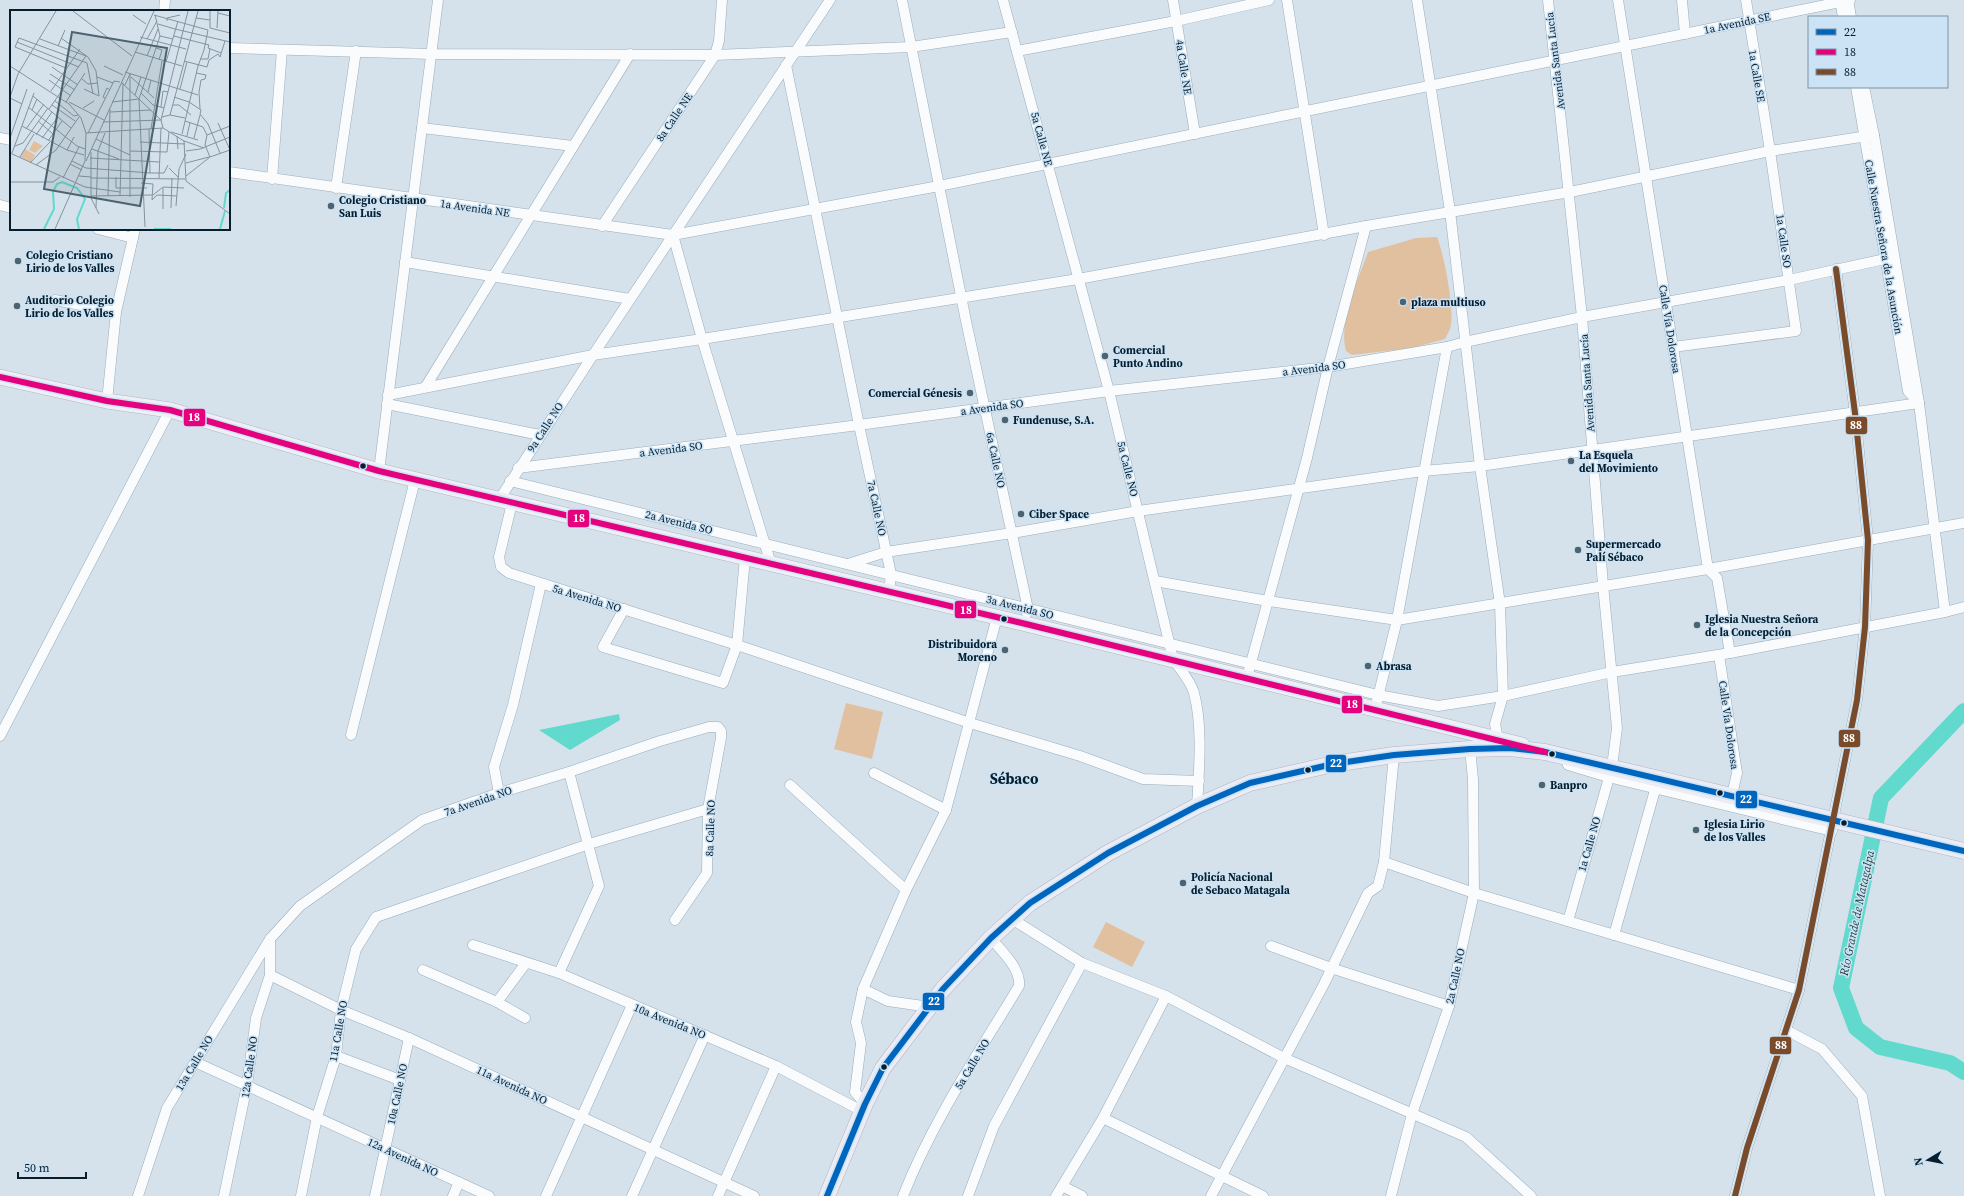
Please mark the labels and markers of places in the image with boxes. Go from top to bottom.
place label: Colegio Cristiano San Luis [339,193,426,221]
marker: Colegio Cristiano San Luis [326,201,336,211]
place label: Colegio Cristiano Lirio de los Valles [26,248,115,276]
marker: Colegio Cristiano Lirio de los Valles [13,256,23,266]
place label: Auditorio Colegio Lirio de los Valles [25,293,114,321]
place label: plaza multiuso [1411,295,1486,310]
marker: plaza multiuso [1398,297,1408,307]
marker: Auditorio Colegio Lirio de los Valles [12,301,22,311]
place label: Comercial Punto Andino [1113,343,1183,371]
marker: Comercial Punto Andino [1100,351,1110,361]
place label: Comercial Génesis [868,386,962,401]
marker: Comercial Génesis [965,388,975,398]
place label: Fundenuse, S.A. [1013,413,1094,428]
marker: Fundenuse, S.A. [1000,415,1010,425]
place label: La Esquela del Movimiento [1579,448,1658,476]
marker: La Esquela del Movimiento [1566,456,1576,466]
unlabelled marker [358,461,368,471]
place label: Ciber Space [1029,507,1089,522]
marker: Ciber Space [1016,509,1026,519]
place label: Supermercado Palí Sébaco [1586,537,1661,565]
marker: Supermercado Palí Sébaco [1573,545,1583,555]
place label: Iglesia Nuestra Señora de la Concepción [1705,612,1818,640]
unlabelled marker [999,614,1009,624]
marker: Iglesia Nuestra Señora de la Concepción [1692,620,1702,630]
place label: Distribuidora Moreno [928,637,997,665]
marker: Distribuidora Moreno [1000,645,1010,655]
place label: Abrasa [1376,659,1412,674]
marker: Abrasa [1363,661,1373,671]
unlabelled marker [1547,749,1557,759]
unlabelled marker [1303,765,1313,775]
place label: Banpro [1550,778,1587,793]
marker: Banpro [1537,780,1547,790]
unlabelled marker [1715,788,1725,798]
place label: Iglesia Lirio de los Valles [1704,817,1766,845]
unlabelled marker [1839,818,1849,828]
marker: Iglesia Lirio de los Valles [1691,825,1701,835]
place label: Policía Nacional de Sebaco Matagala [1191,870,1290,898]
marker: Policía Nacional de Sebaco Matagala [1178,878,1188,888]
unlabelled marker [879,1062,889,1072]

